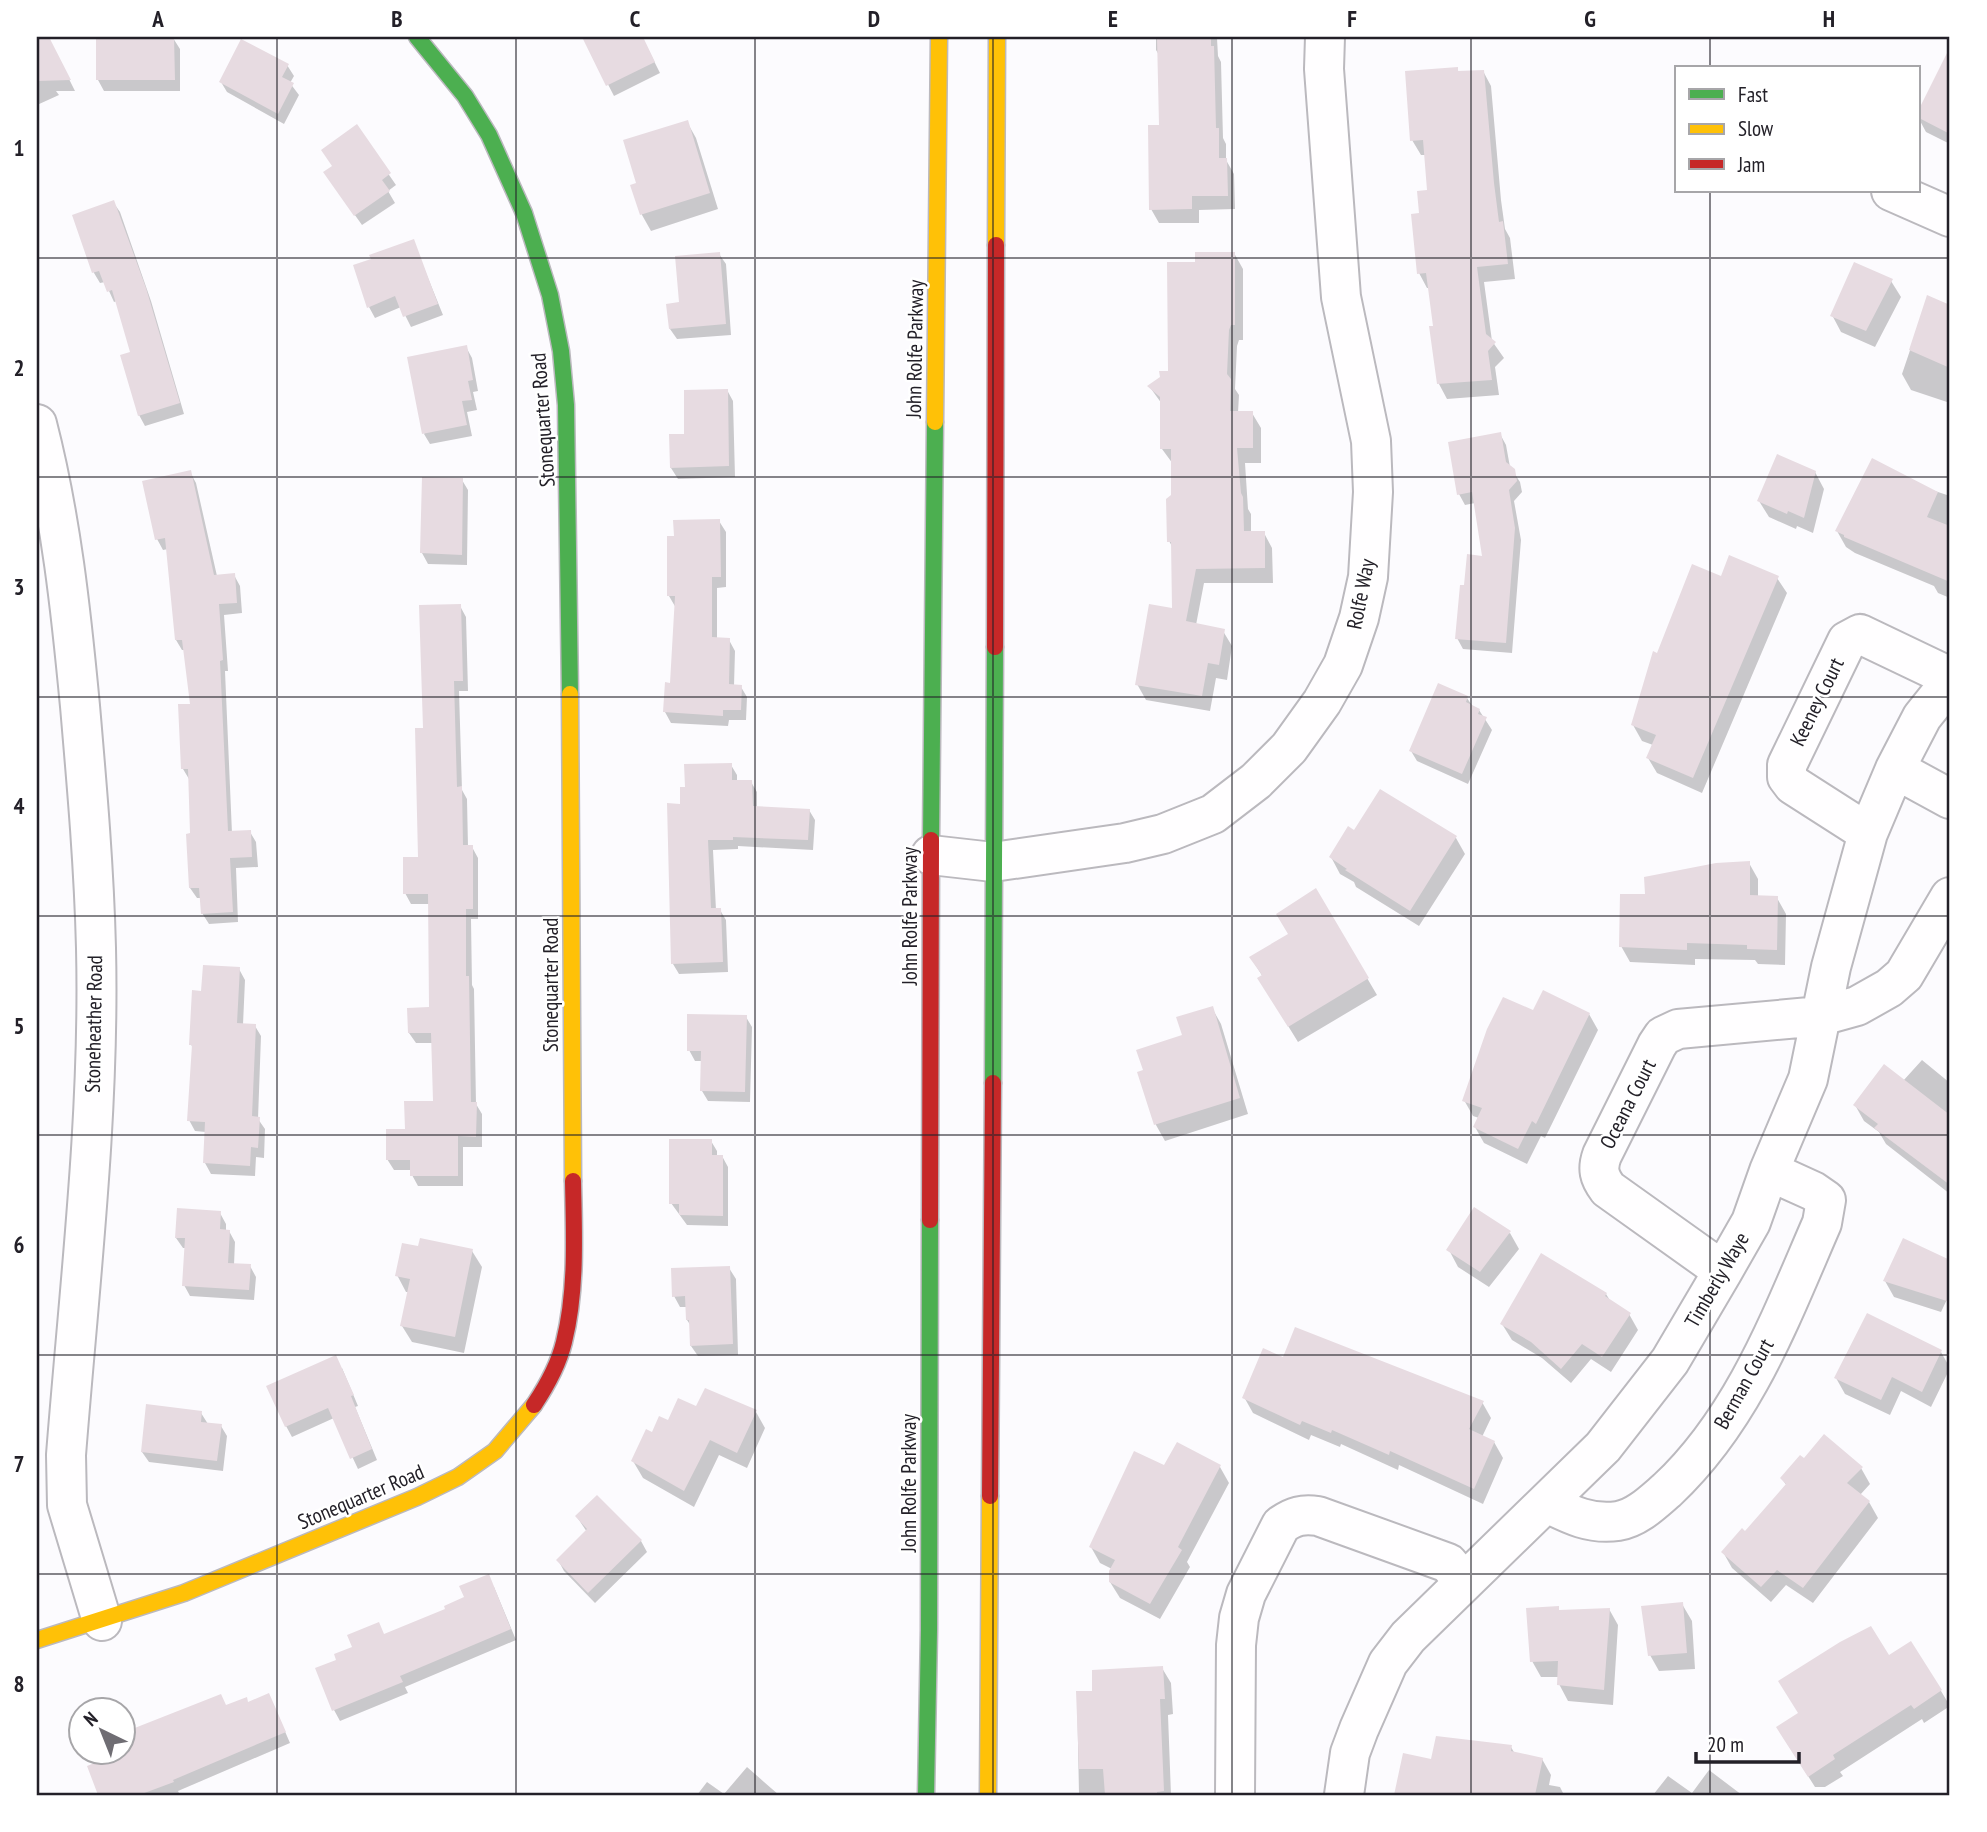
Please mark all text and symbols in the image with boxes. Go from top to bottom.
text: A [151,4,164,33]
text: B [391,4,403,33]
text: C [630,4,641,33]
text: D [868,4,880,33]
text: E [1108,4,1118,33]
text: F [1347,4,1357,33]
text: G [1584,4,1596,33]
text: H [1823,4,1835,33]
legend [1675,66,1920,192]
text: Fast [1738,81,1768,108]
text: Slow [1738,115,1774,142]
text: 1 [14,133,25,162]
text: Jam [1737,151,1765,178]
street label: John Rolfe Parkway [900,279,929,419]
street label: Stonequarter Road [524,352,561,488]
text: 2 [14,353,25,382]
street label: Rolfe Way [1340,556,1381,631]
text: 3 [14,572,25,601]
street label: Keeney Court [1784,653,1850,751]
text: 4 [14,791,25,820]
street label: John Rolfe Parkway [896,847,923,986]
street label: Stonequarter Road [537,918,564,1052]
street label: Stoneheather Road [79,955,108,1093]
text: 5 [14,1011,25,1040]
street label: Oceana Court [1593,1054,1662,1153]
street label: Timberly Waye [1678,1227,1755,1332]
text: 6 [14,1230,25,1259]
street label: Berman Court [1708,1334,1780,1434]
street label: John Rolfe Parkway [895,1414,922,1553]
text: 7 [14,1449,25,1478]
street label: Stonequarter Road [294,1458,428,1535]
text: 8 [14,1669,25,1698]
north arrow [66,1696,136,1766]
text: N [78,1706,102,1731]
scale bar [1696,1720,1800,1764]
text: 20 m [1707,1731,1744,1758]

